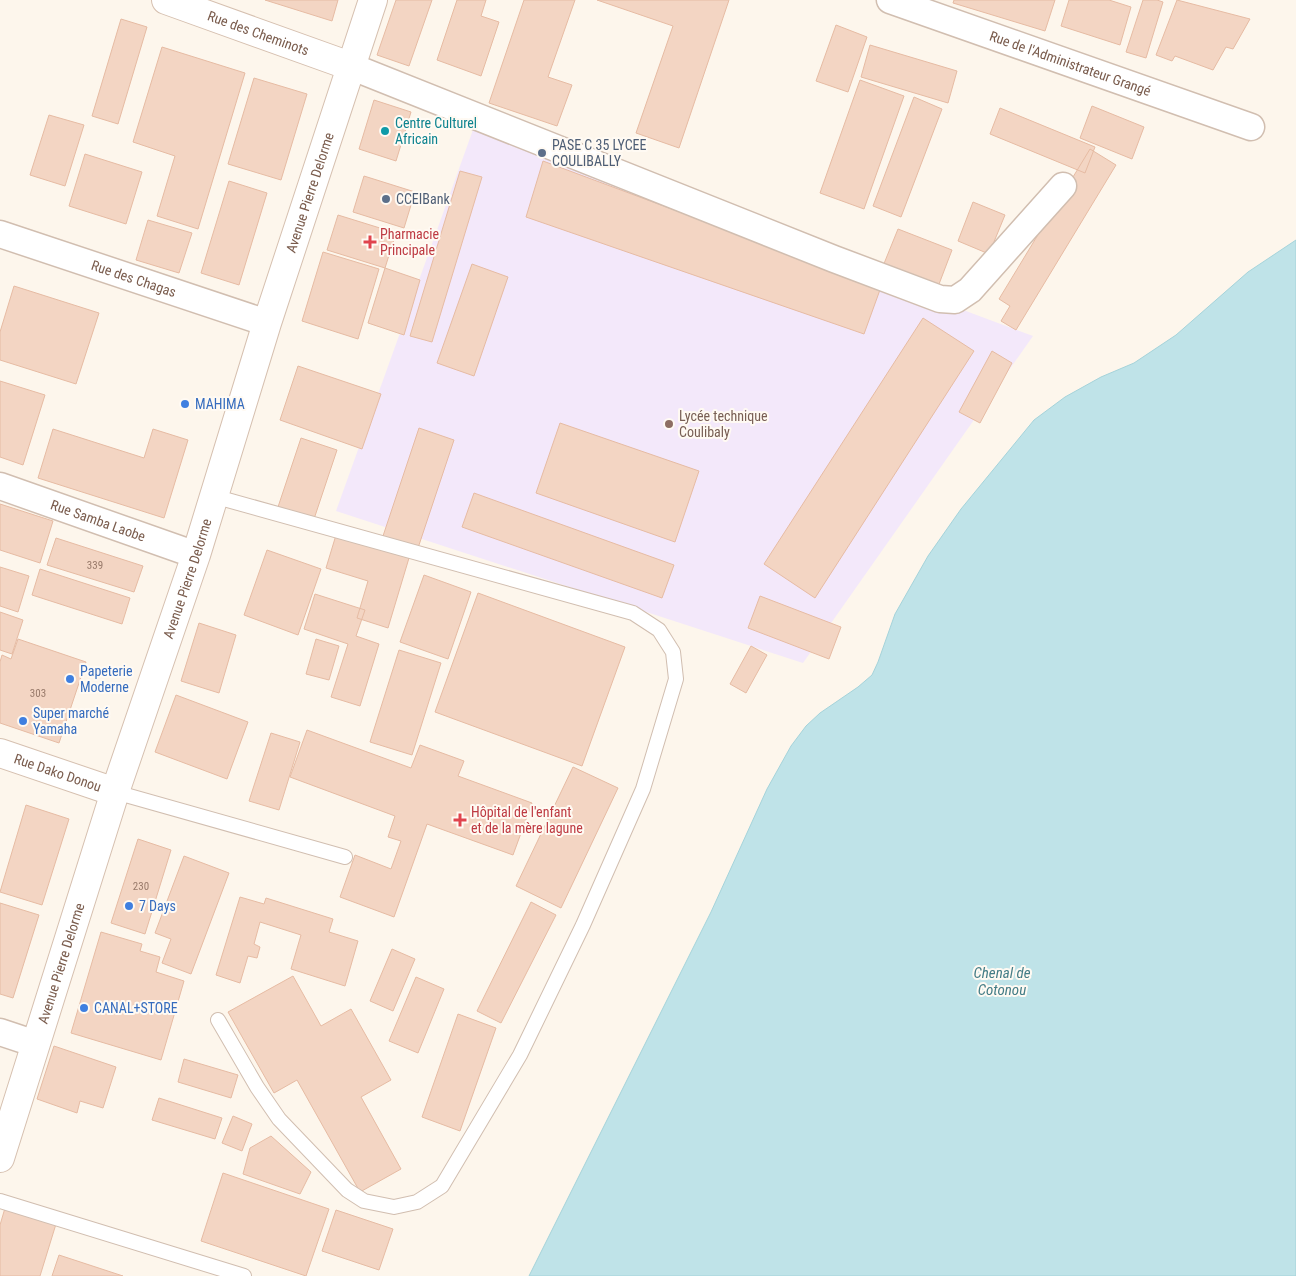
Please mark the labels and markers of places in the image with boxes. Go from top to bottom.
place label: Centre Culturel Africain [395,115,477,147]
marker: Centre Culturel Africain [379,125,391,137]
place label: PASE C 35 LYCEE COULIBALLY [552,137,647,169]
marker: PASE C 35 LYCEE COULIBALLY [536,147,548,159]
place label: CCEIBank [396,191,450,207]
marker: CCEIBank [380,193,392,205]
place label: Pharmacie Principale [380,226,439,258]
marker: Pharmacie Principale [364,236,376,248]
place label: MAHIMA [195,396,245,412]
marker: MAHIMA [179,398,191,410]
place label: Lycée technique Coulibaly [679,408,768,440]
marker: Lycée technique Coulibaly [663,418,675,430]
place label: Papeterie Moderne [80,663,133,695]
marker: Papeterie Moderne [64,673,76,685]
place label: Super marché Yamaha [33,705,110,737]
marker: Super marché Yamaha [17,715,29,727]
place label: Hôpital de l'enfant et de la mère lagune [471,804,583,836]
marker: Hôpital de l'enfant et de la mère lagune [453,813,467,827]
place label: 7 Days [139,898,176,914]
marker: 7 Days [123,900,135,912]
place label: CANAL+STORE [94,1000,178,1016]
marker: CANAL+STORE [78,1002,90,1014]

